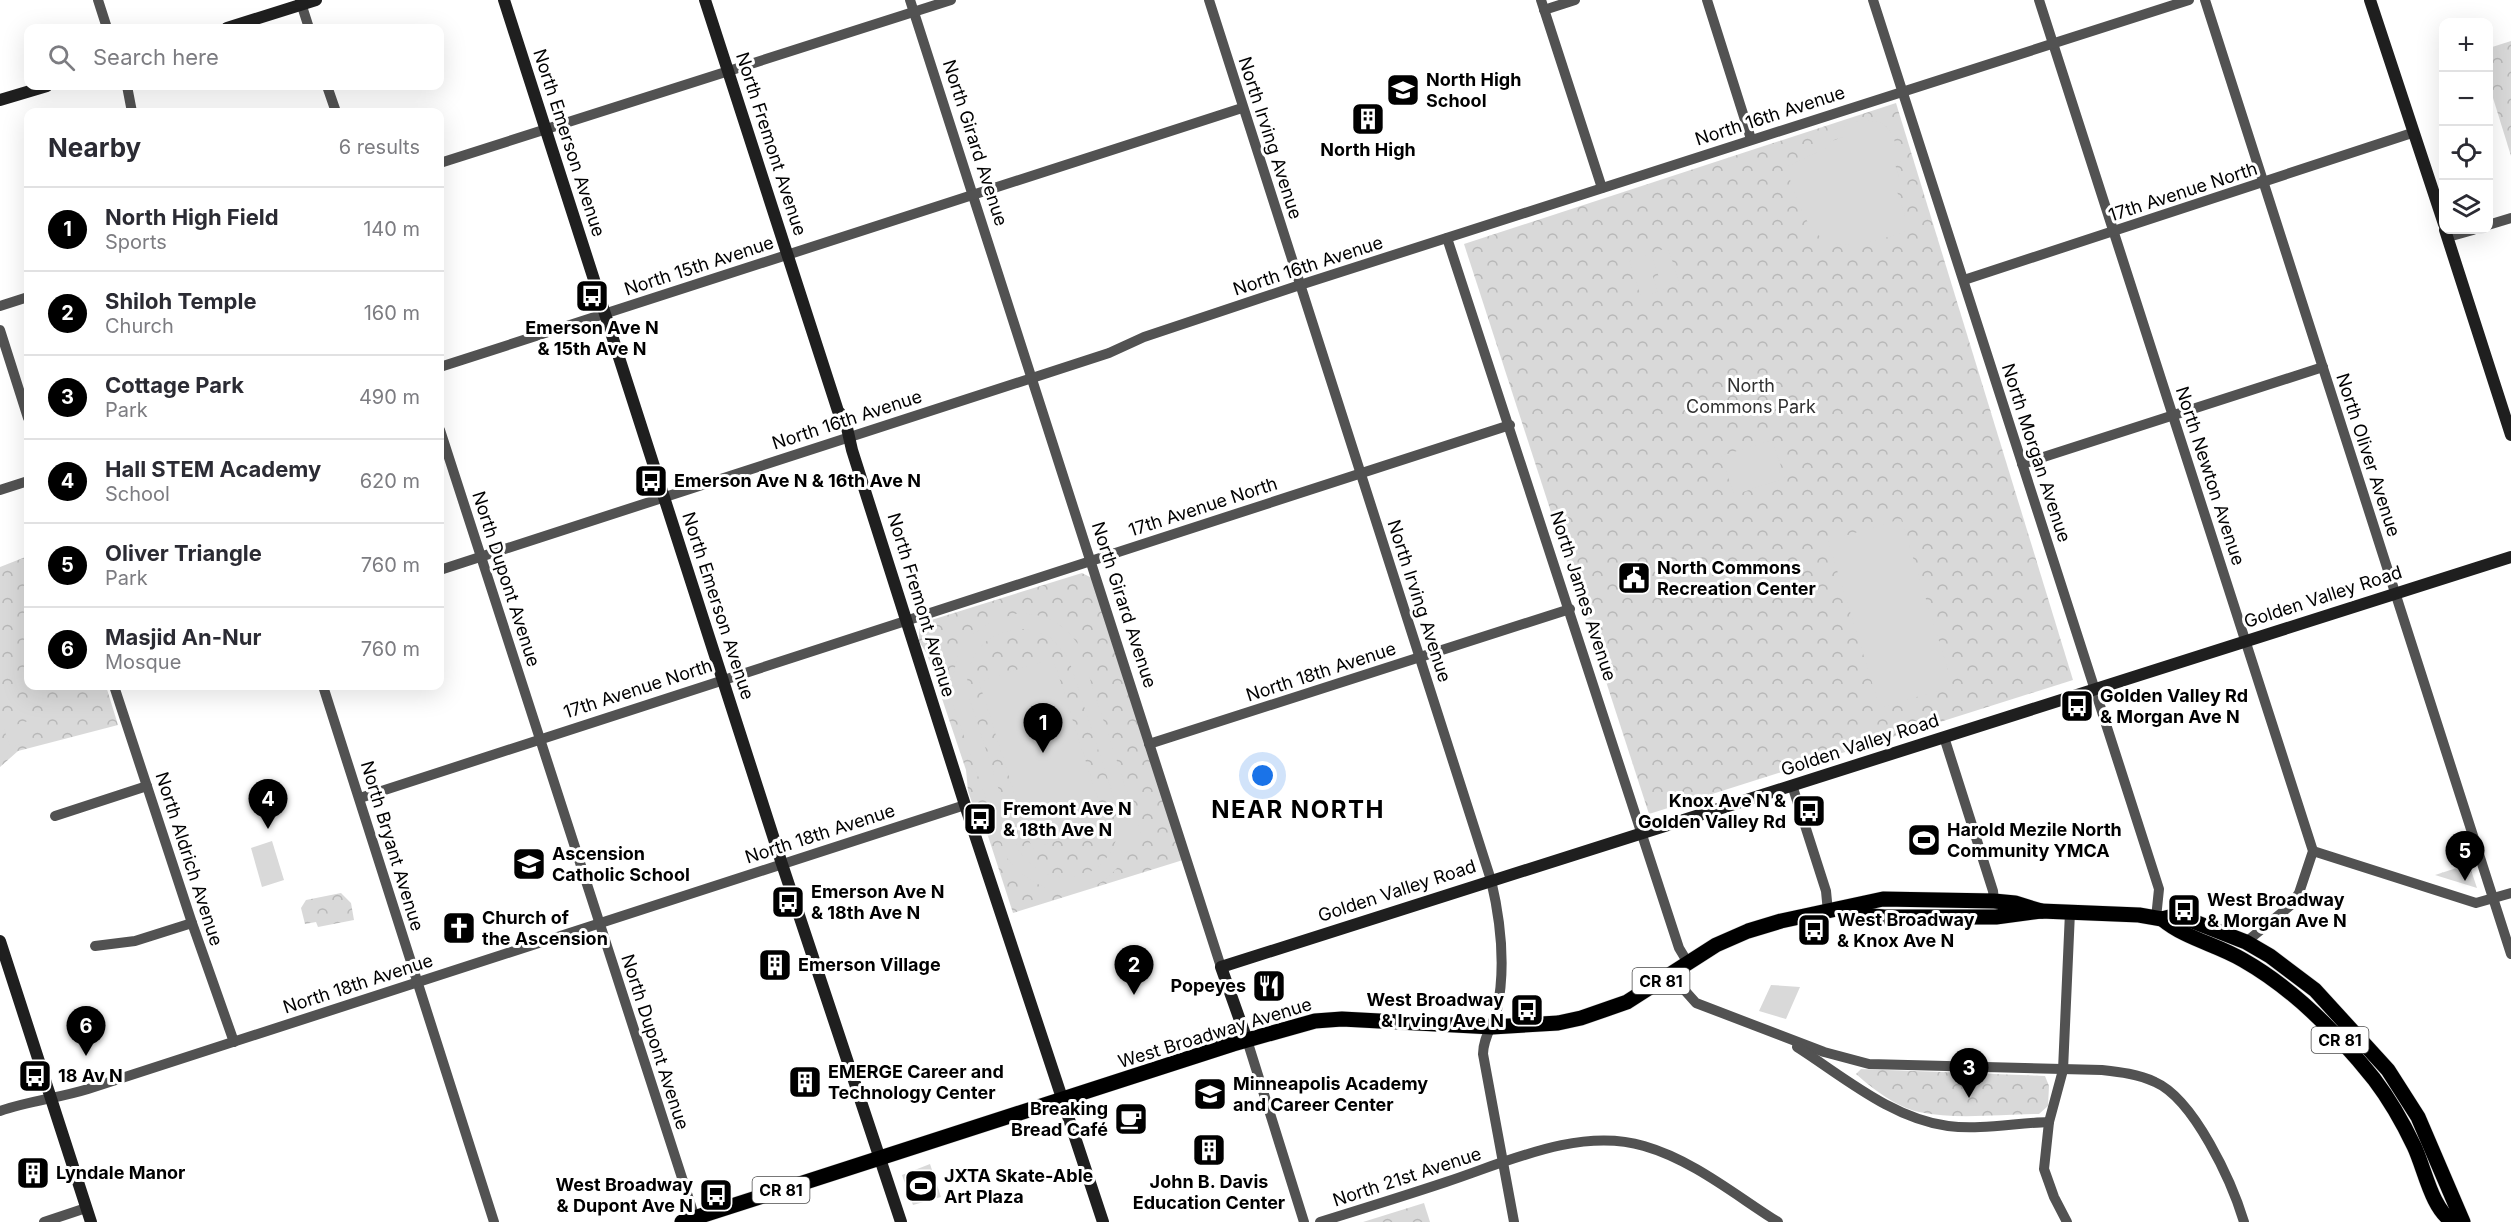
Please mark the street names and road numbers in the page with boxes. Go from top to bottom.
street label: North Emerson Avenue [529,46,610,239]
street label: North Fremont Avenue [732,50,811,238]
street label: North Irving Avenue [1234,54,1307,222]
street label: North Girard Avenue [939,57,1012,229]
street label: North 16th Avenue [1692,81,1847,150]
street label: 17th Avenue North [2106,158,2260,226]
street label: North 15th Avenue [621,231,776,300]
street label: North 16th Avenue [1230,231,1385,300]
street label: North Morgan Avenue [1998,361,2075,545]
street label: North Oliver Avenue [2332,370,2405,539]
street label: North Newton Avenue [2172,384,2249,568]
street label: North 16th Avenue [769,385,924,454]
street label: 17th Avenue North [1126,473,1280,541]
street label: North Dupont Avenue [468,488,545,669]
street label: North James Avenue [1546,508,1621,683]
street label: North Emerson Avenue [678,509,759,702]
street label: North Fremont Avenue [883,510,960,699]
street label: North Irving Avenue [1383,517,1456,685]
street label: North Girard Avenue [1088,519,1161,691]
street label: Golden Valley Road [2241,561,2404,632]
street label: North 18th Avenue [1243,637,1398,706]
street label: 17th Avenue North [561,655,715,723]
street label: Golden Valley Road [1778,709,1941,780]
street label: North Bryant Avenue [357,758,428,933]
street label: North Aldrich Avenue [151,769,227,948]
street label: North 18th Avenue [742,799,897,868]
street label: Golden Valley Road [1315,855,1478,926]
street label: North 18th Avenue [280,949,435,1018]
street label: North Dupont Avenue [617,951,694,1132]
road number: CR 81 [1632,968,1690,994]
street label: West Broadway Avenue [1116,993,1314,1072]
road number: CR 81 [2312,1027,2368,1053]
street label: North 21st Avenue [1330,1143,1484,1210]
road number: CR 81 [752,1177,810,1203]

